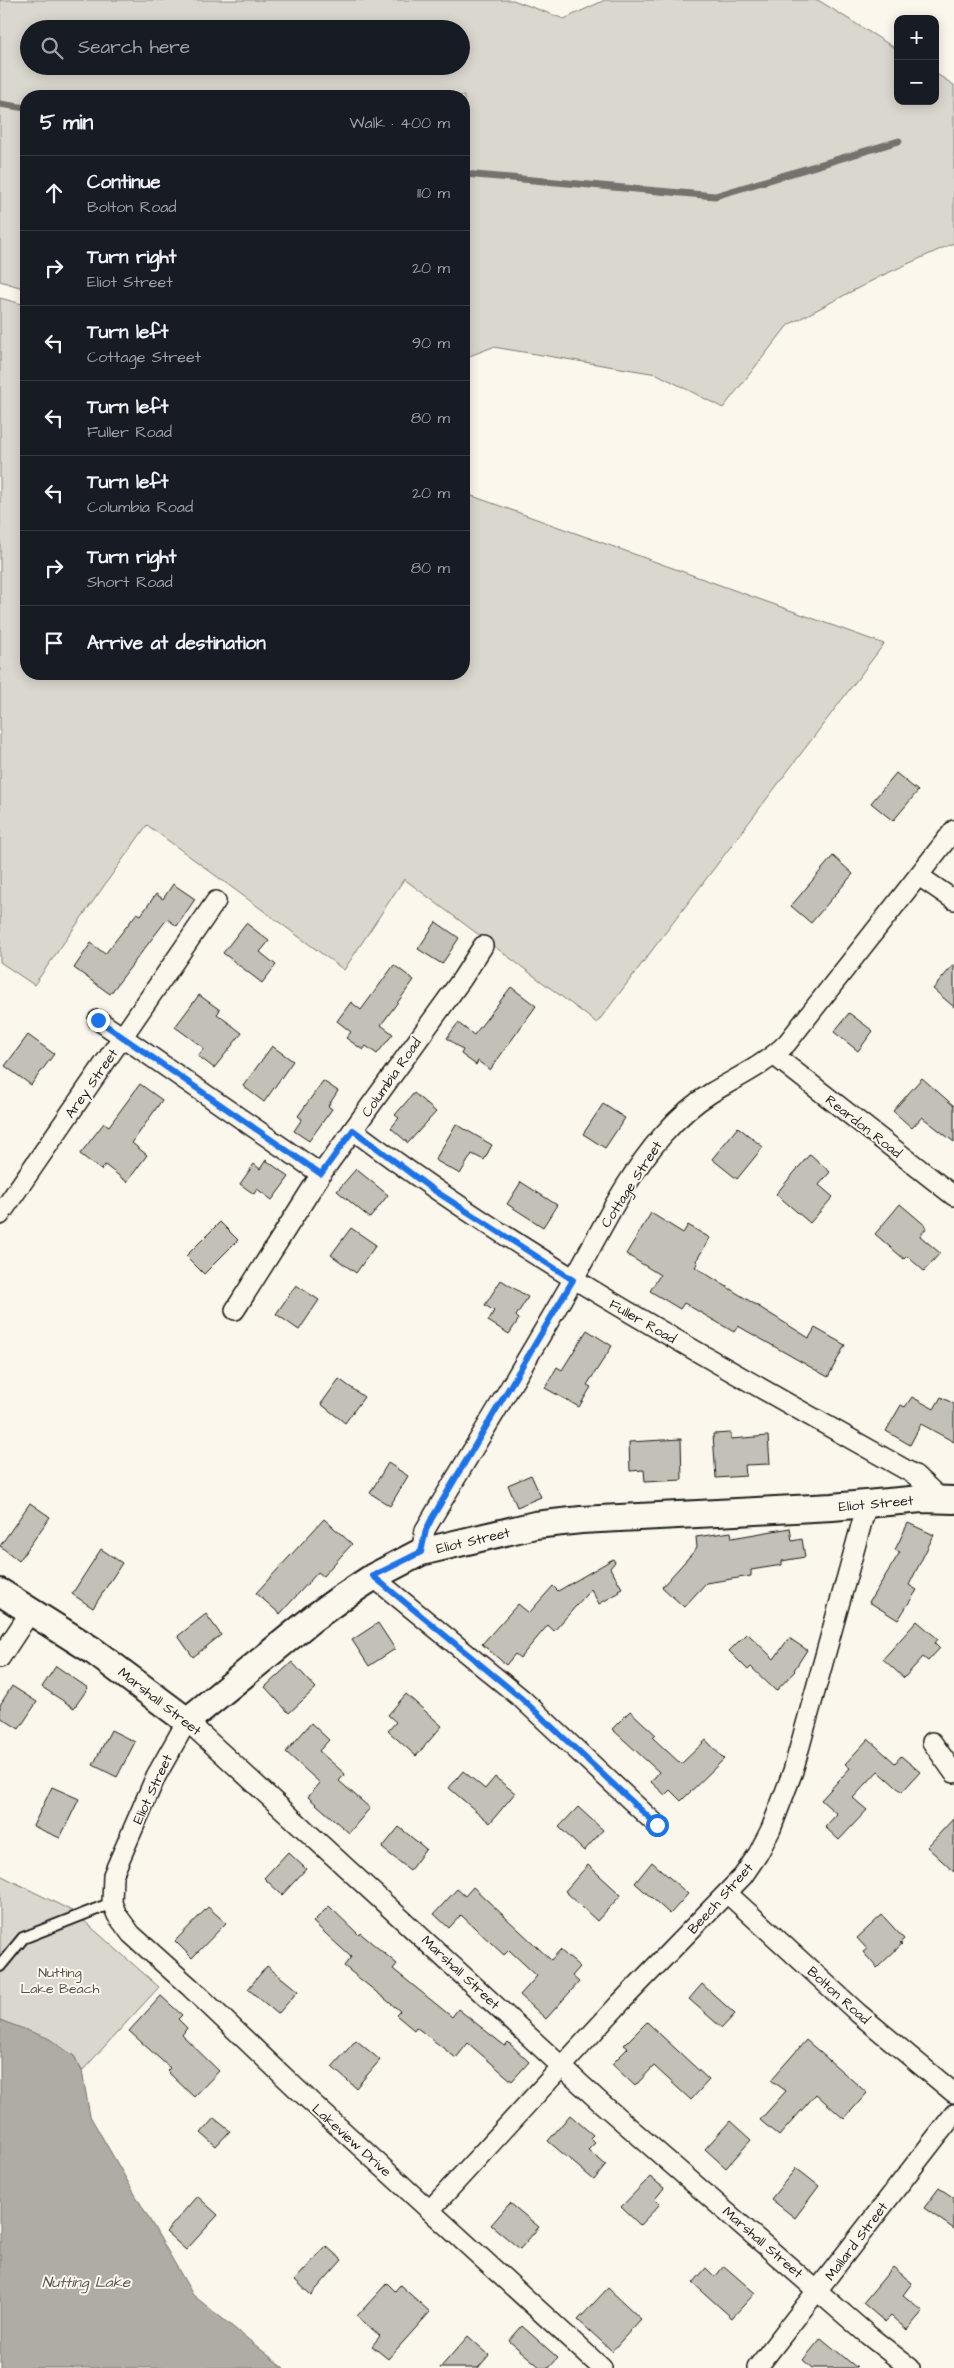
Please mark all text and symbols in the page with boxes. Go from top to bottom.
map controls [894,15,939,105]
button: + [894,15,939,60]
search box [20,20,470,75]
icon: search [38,34,66,62]
text: Search here [78,34,190,61]
button: − [894,60,939,105]
text: 5 min [40,108,93,137]
text: Walk · 400 m [349,112,450,134]
text: Continue [87,169,161,196]
icon: ahead [40,179,68,207]
text: 110 m [417,182,450,204]
text: Bolton Road [87,196,177,218]
text: Turn right [87,244,176,271]
icon: right [40,254,68,282]
text: 20 m [412,257,450,279]
text: Eliot Street [87,271,173,293]
text: Turn left [87,319,168,346]
icon: left [40,329,68,357]
text: 90 m [412,332,450,354]
text: Cottage Street [87,346,201,368]
text: Turn left [87,394,168,421]
icon: left [40,404,68,432]
text: 80 m [411,407,450,429]
text: Fuller Road [87,421,172,443]
text: Turn left [87,469,168,496]
icon: left [40,479,68,507]
text: 20 m [412,482,450,504]
text: Columbia Road [87,496,193,518]
text: Turn right [87,544,176,571]
icon: right [40,554,68,582]
text: 80 m [411,557,450,579]
text: Short Road [87,571,173,593]
icon: arrive [40,629,68,657]
text: Arrive at destination [87,630,266,657]
route end [87,1009,110,1032]
street label: Columbia Road [357,1034,427,1121]
street label: Arey Street [60,1044,123,1122]
street label: Reardon Road [821,1091,906,1163]
street label: Cottage Street [596,1137,668,1232]
street label: Fuller Road [605,1295,680,1349]
street label: Eliot Street [838,1491,915,1517]
street label: Eliot Street [434,1523,512,1559]
street label: Marshall Street [114,1663,205,1741]
street label: Eliot Street [128,1751,178,1828]
route start [646,1814,669,1837]
street label: Beech Street [683,1858,758,1939]
street label: Marshall Street [417,1931,504,2015]
street label: Bolton Road [803,1962,874,2029]
park label: Nutting Lake Beach [20,1963,100,1999]
street label: Lakeview Drive [307,2100,396,2182]
street label: Mallard Street [821,2198,893,2285]
street label: Marshall Street [718,2202,807,2284]
water label: Nutting Lake [42,2272,131,2294]

